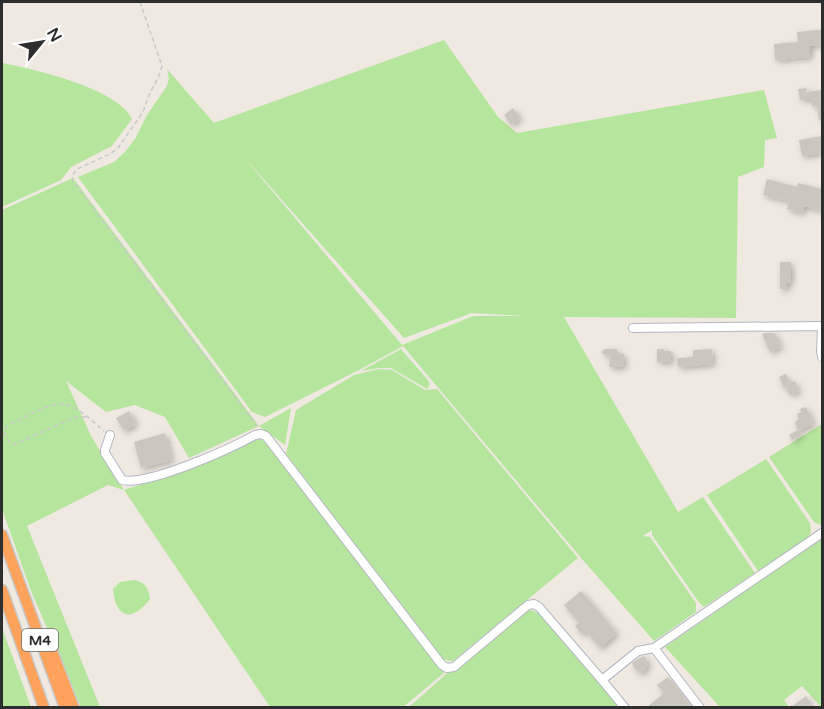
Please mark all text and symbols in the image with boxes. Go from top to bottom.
north arrow [12,12,72,72]
text: N [42,24,66,46]
road number: M4 [22,629,58,651]

